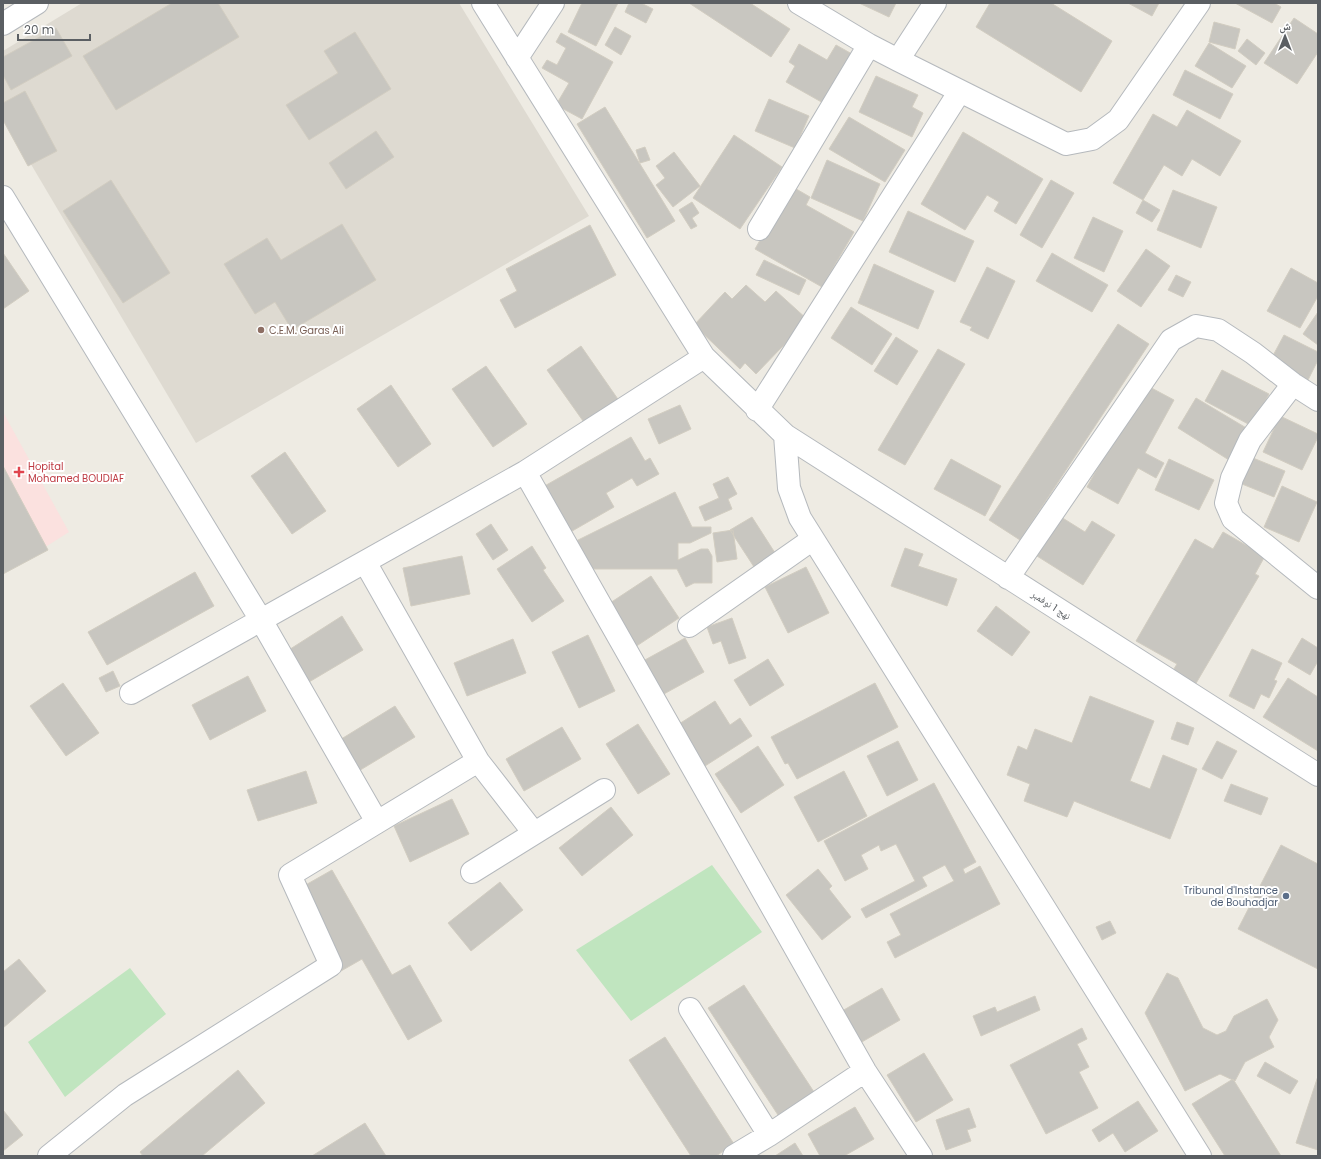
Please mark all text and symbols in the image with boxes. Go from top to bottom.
scale bar [18,16,90,42]
north arrow [1265,16,1305,56]
text: ش [1279,18,1291,34]
text: 20 m [24,21,54,38]
place label: C.E.M. Garas Ali [269,323,344,338]
marker: C.E.M. Garas Ali [256,325,266,335]
place label: Hopital Mohamed BOUDIAF [28,459,124,486]
marker: Hopital Mohamed BOUDIAF [13,466,25,478]
street label: نهج 1 نوفمبر [1027,586,1074,624]
place label: Tribunal d'Instance de Bouhadjar [1183,883,1278,910]
marker: Tribunal d'Instance de Bouhadjar [1281,891,1291,901]

